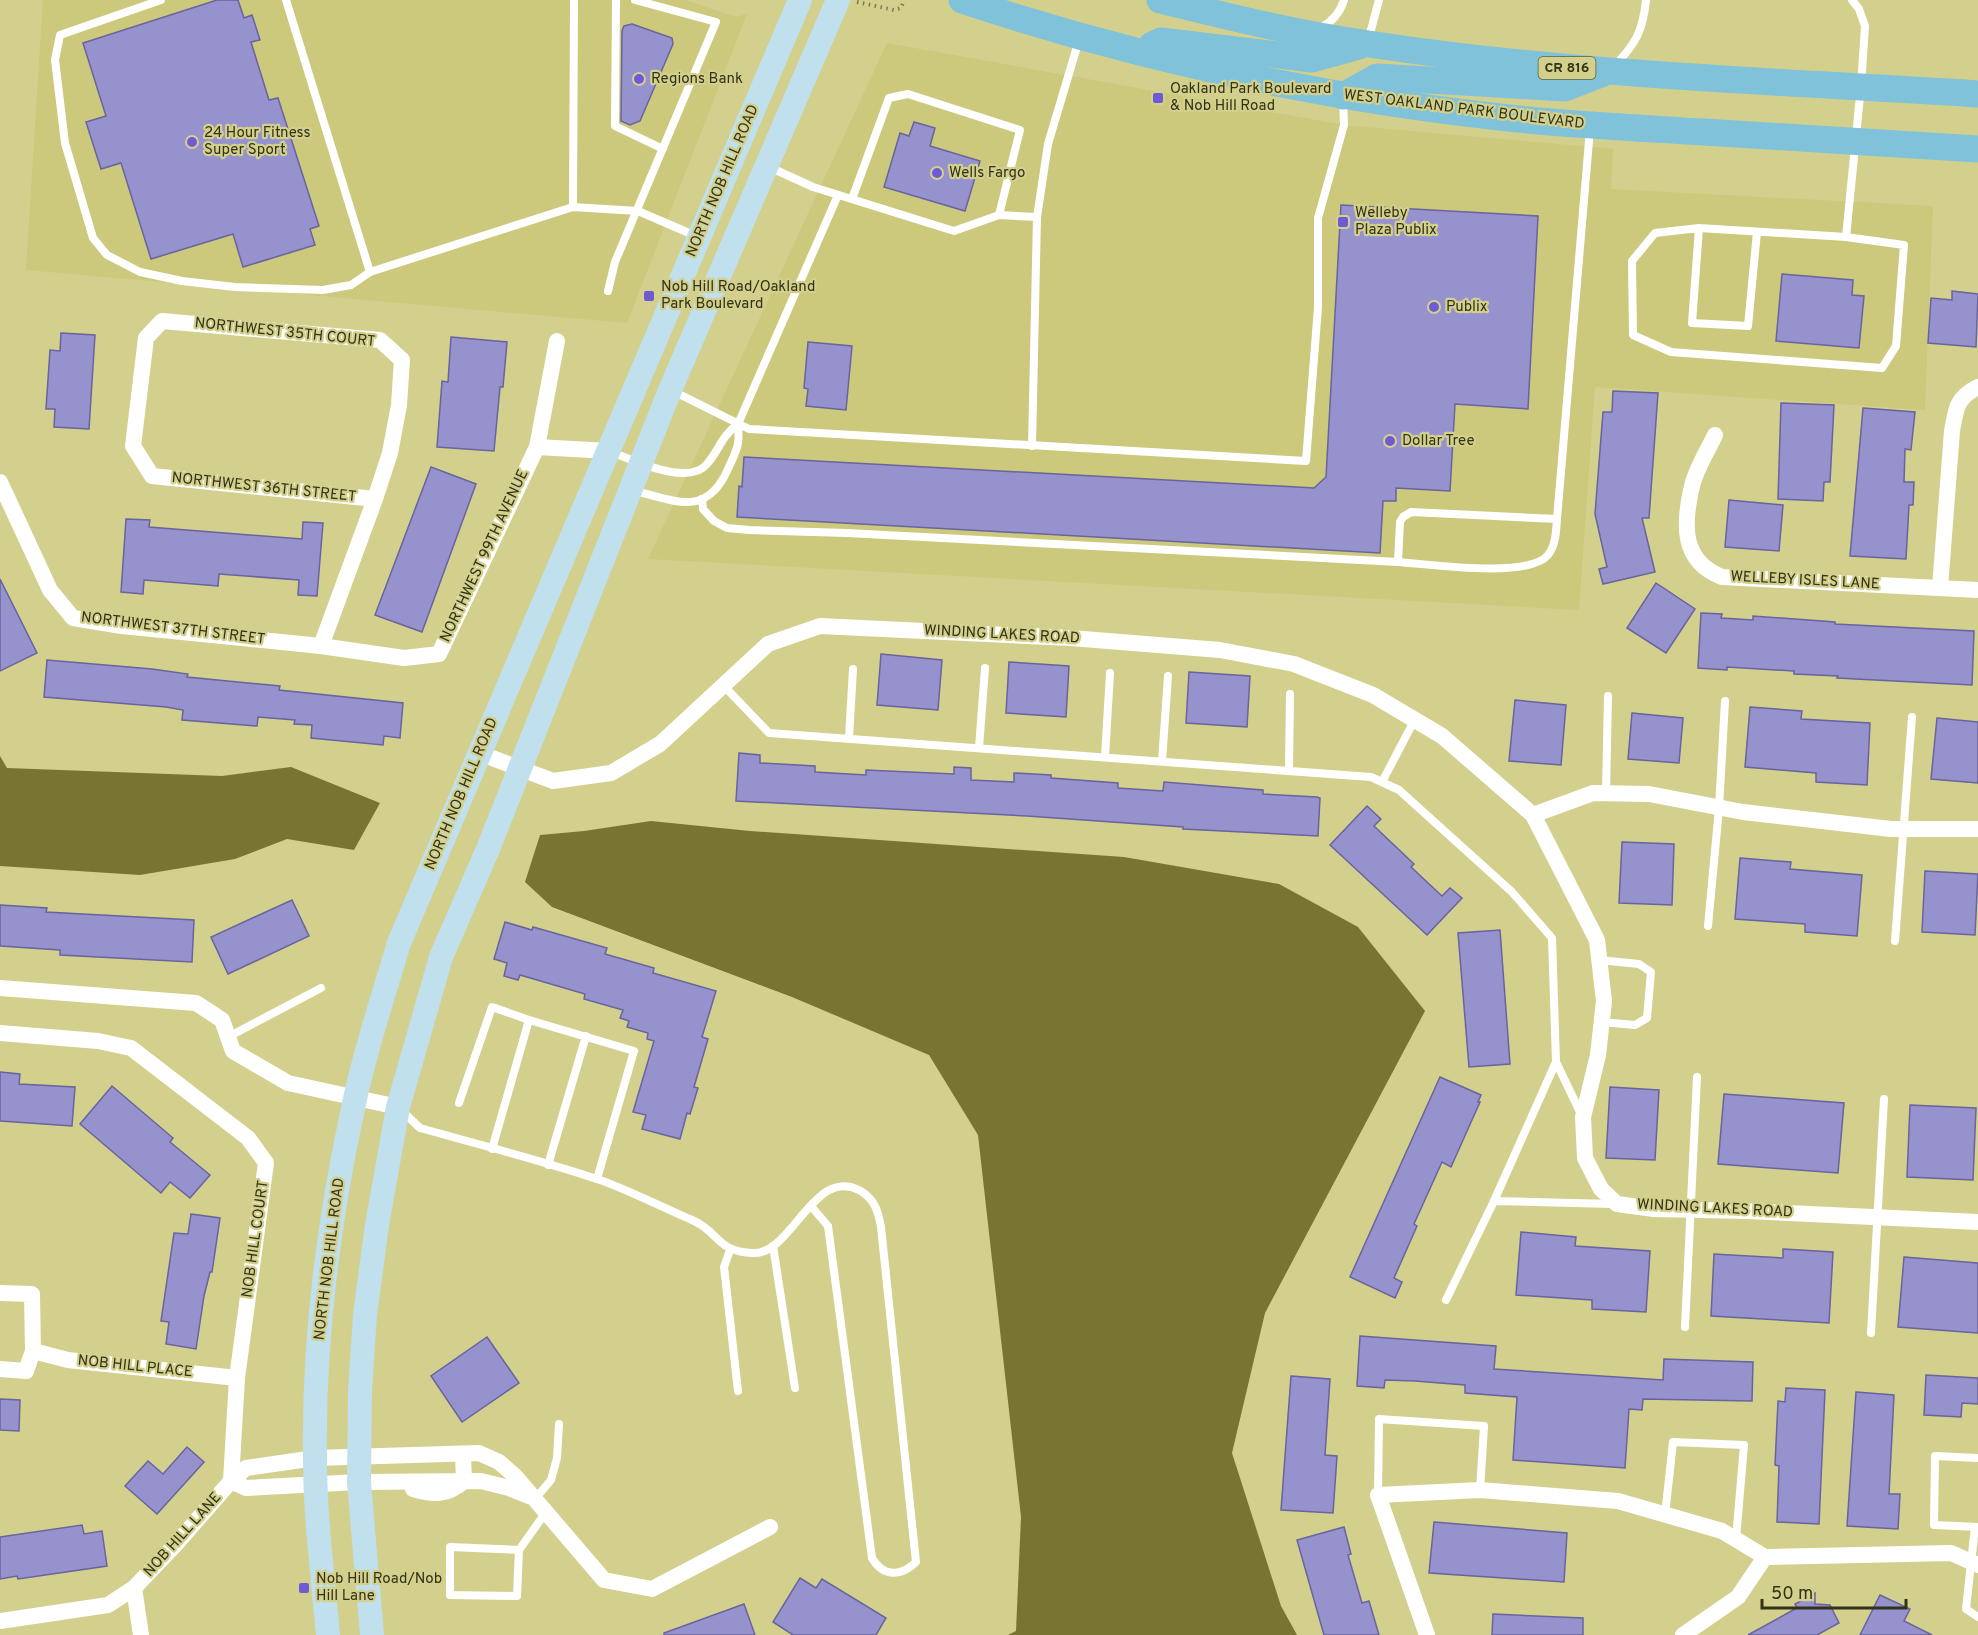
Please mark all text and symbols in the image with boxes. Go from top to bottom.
road number: CR 816 [1538,57,1596,79]
place label: Regions Bank [651,70,743,89]
marker: Regions Bank [632,72,646,86]
place label: Oakland Park Boulevard & Nob Hill Road [1170,80,1332,116]
street label: WEST OAKLAND PARK BOULEVARD [1343,86,1585,134]
marker: Oakland Park Boulevard & Nob Hill Road [1151,91,1165,105]
street label: NORTH NOB HILL ROAD [682,102,764,260]
place label: 24 Hour Fitness Super Sport [204,124,311,160]
marker: 24 Hour Fitness Super Sport [185,135,199,149]
place label: Wells Fargo [949,164,1025,183]
marker: Wells Fargo [930,166,944,180]
place label: Welleby Plaza Publix [1355,204,1437,240]
marker: Welleby Plaza Publix [1336,215,1350,229]
place label: Nob Hill Road/Oakland Park Boulevard [661,278,815,314]
marker: Nob Hill Road/Oakland Park Boulevard [642,289,656,303]
place label: Publix [1446,298,1488,317]
marker: Publix [1427,300,1441,314]
street label: NORTHWEST 35TH COURT [194,314,376,352]
place label: Dollar Tree [1402,432,1474,451]
marker: Dollar Tree [1383,434,1397,448]
street label: NORTHWEST 99TH AVENUE [437,467,533,645]
street label: NORTHWEST 36TH STREET [171,469,357,507]
street label: WELLEBY ISLES LANE [1730,568,1880,594]
street label: NORTHWEST 37TH STREET [80,608,266,650]
street label: WINDING LAKES ROAD [924,621,1080,649]
street label: NORTH NOB HILL ROAD [421,715,503,873]
street label: NORTH NOB HILL ROAD [311,1177,349,1341]
street label: NOB HILL COURT [238,1179,274,1299]
street label: WINDING LAKES ROAD [1637,1195,1793,1223]
street label: NOB HILL PLACE [77,1352,193,1382]
street label: NOB HILL LANE [140,1489,226,1581]
place label: Nob Hill Road/Nob Hill Lane [316,1570,442,1606]
scale bar [1762,1572,1906,1610]
marker: Nob Hill Road/Nob Hill Lane [297,1581,311,1595]
text: 50 m [1771,1583,1813,1606]

